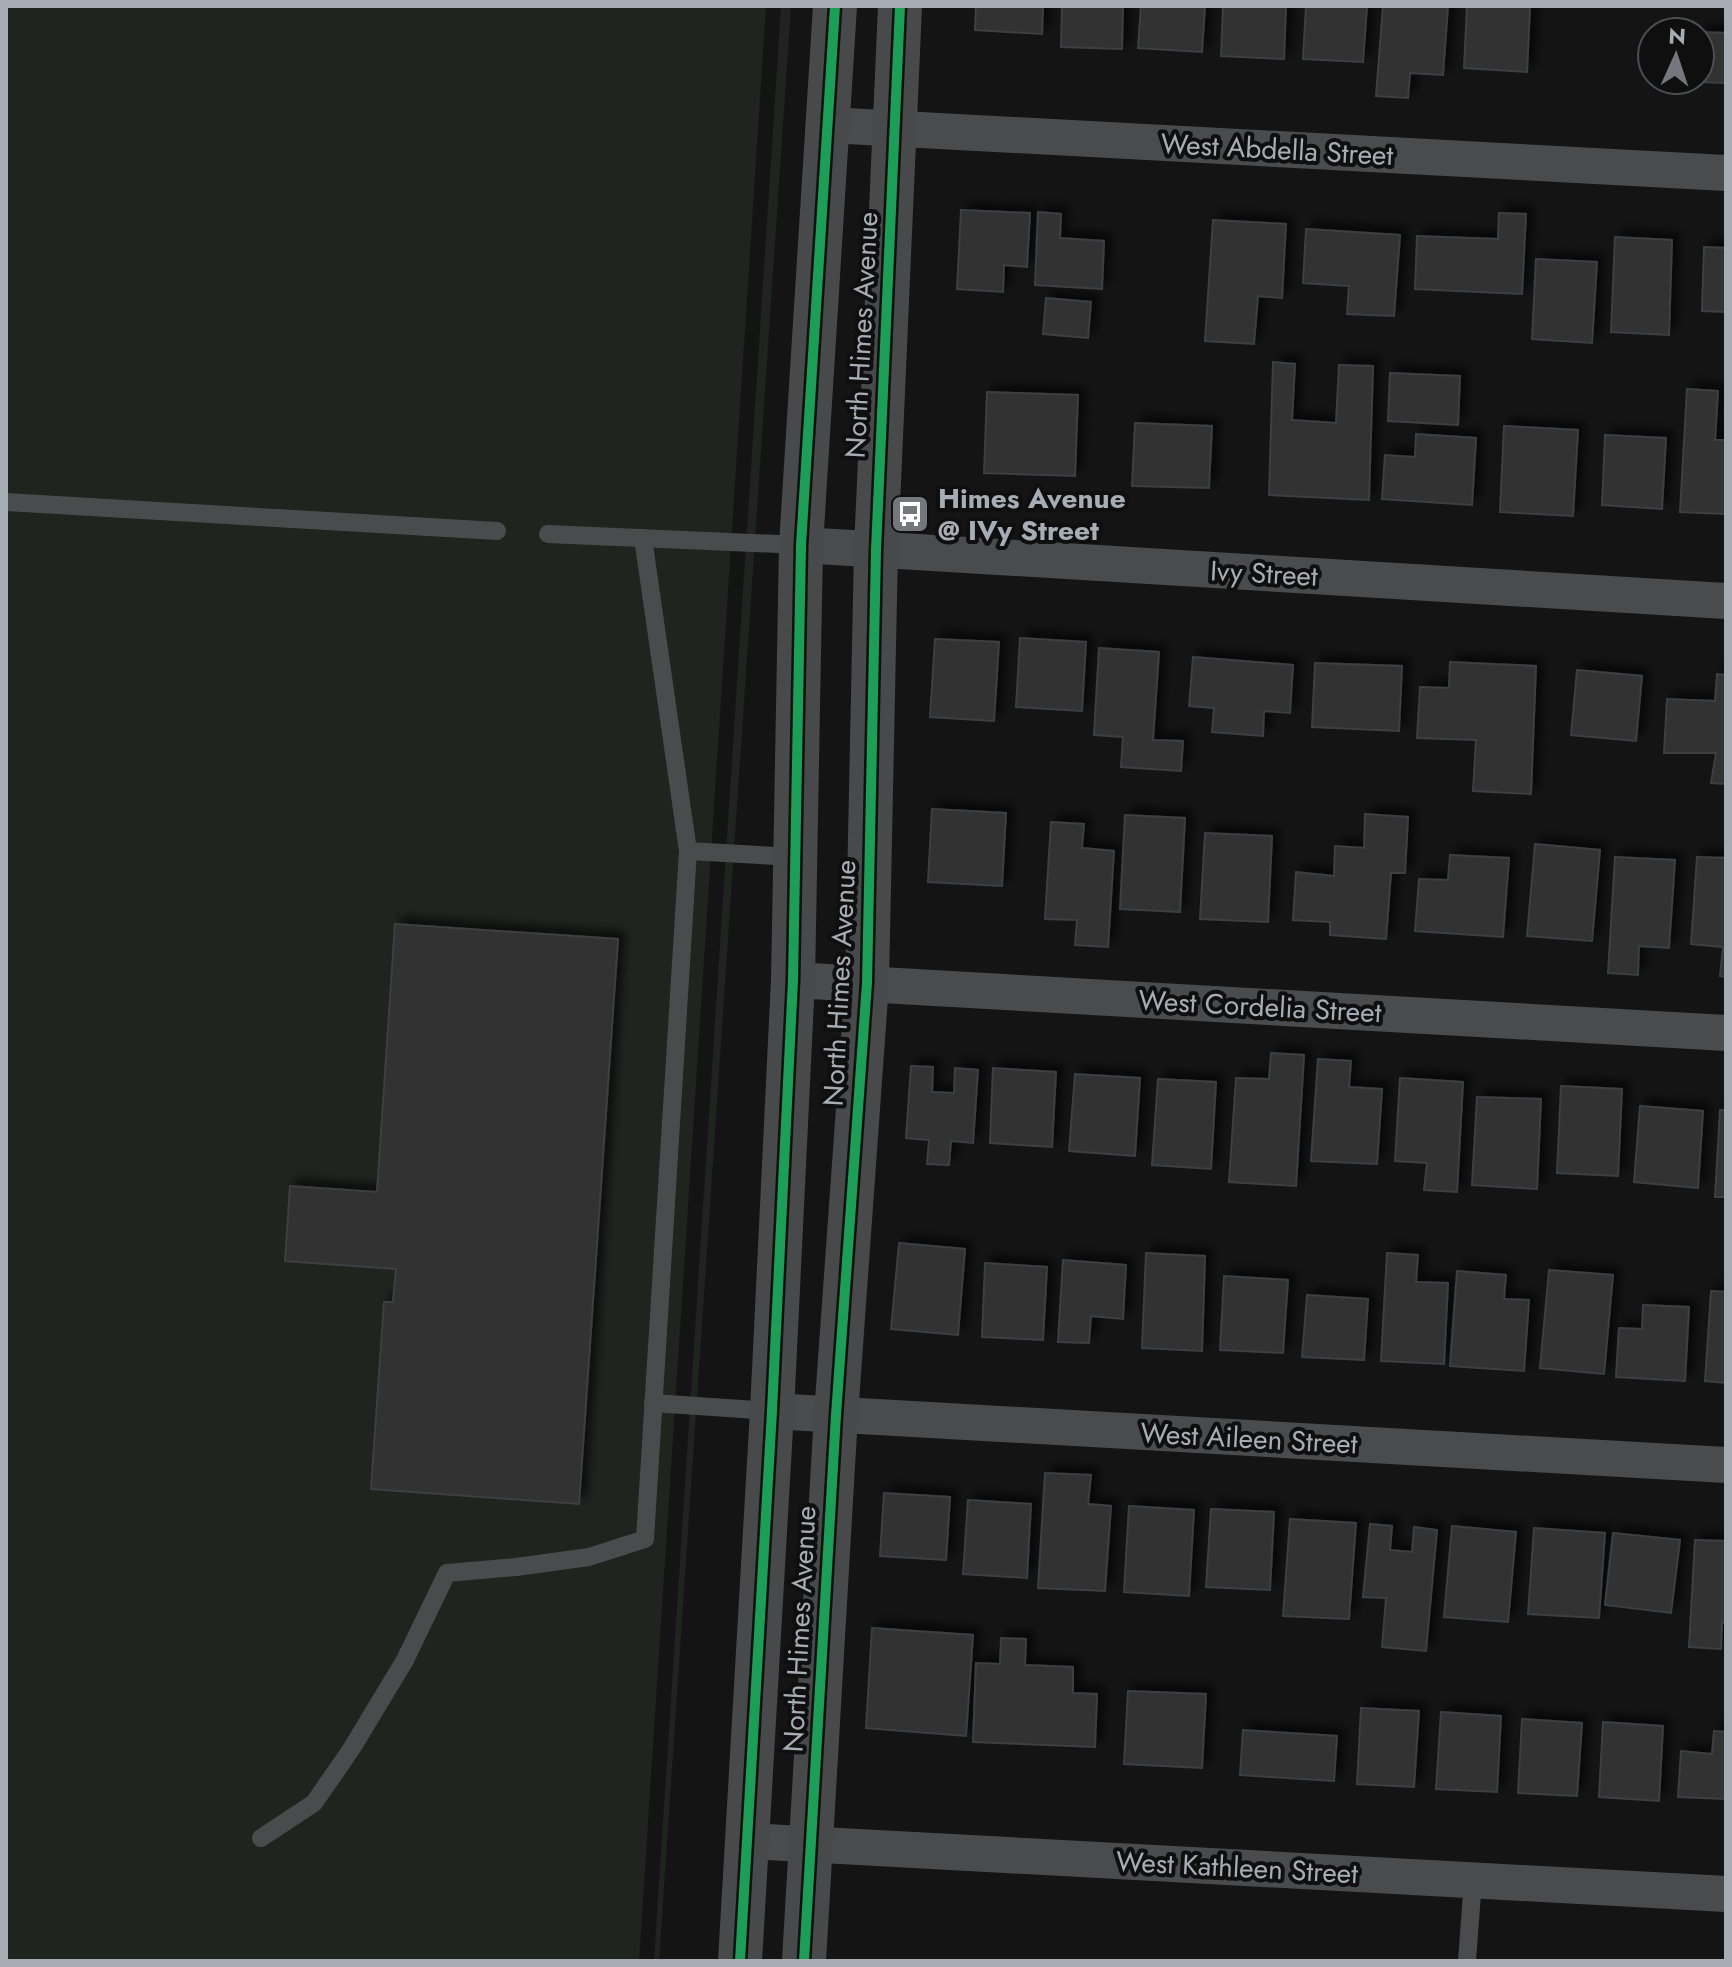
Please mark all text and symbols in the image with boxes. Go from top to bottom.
north arrow [1636,16,1716,96]
text: N [1667,20,1687,52]
street label: West Abdella Street [1160,123,1395,176]
street label: North Himes Avenue [835,211,888,459]
place label: Himes Avenue @ IVy Street [938,478,1126,551]
bus stop icon: Himes Avenue @ IVy Street [889,493,931,535]
street label: Ivy Street [1209,550,1319,597]
street label: North Himes Avenue [813,859,866,1107]
street label: West Cordelia Street [1137,980,1383,1033]
street label: West Aileen Street [1139,1412,1359,1465]
street label: North Himes Avenue [773,1505,826,1753]
street label: West Kathleen Street [1115,1841,1359,1894]

